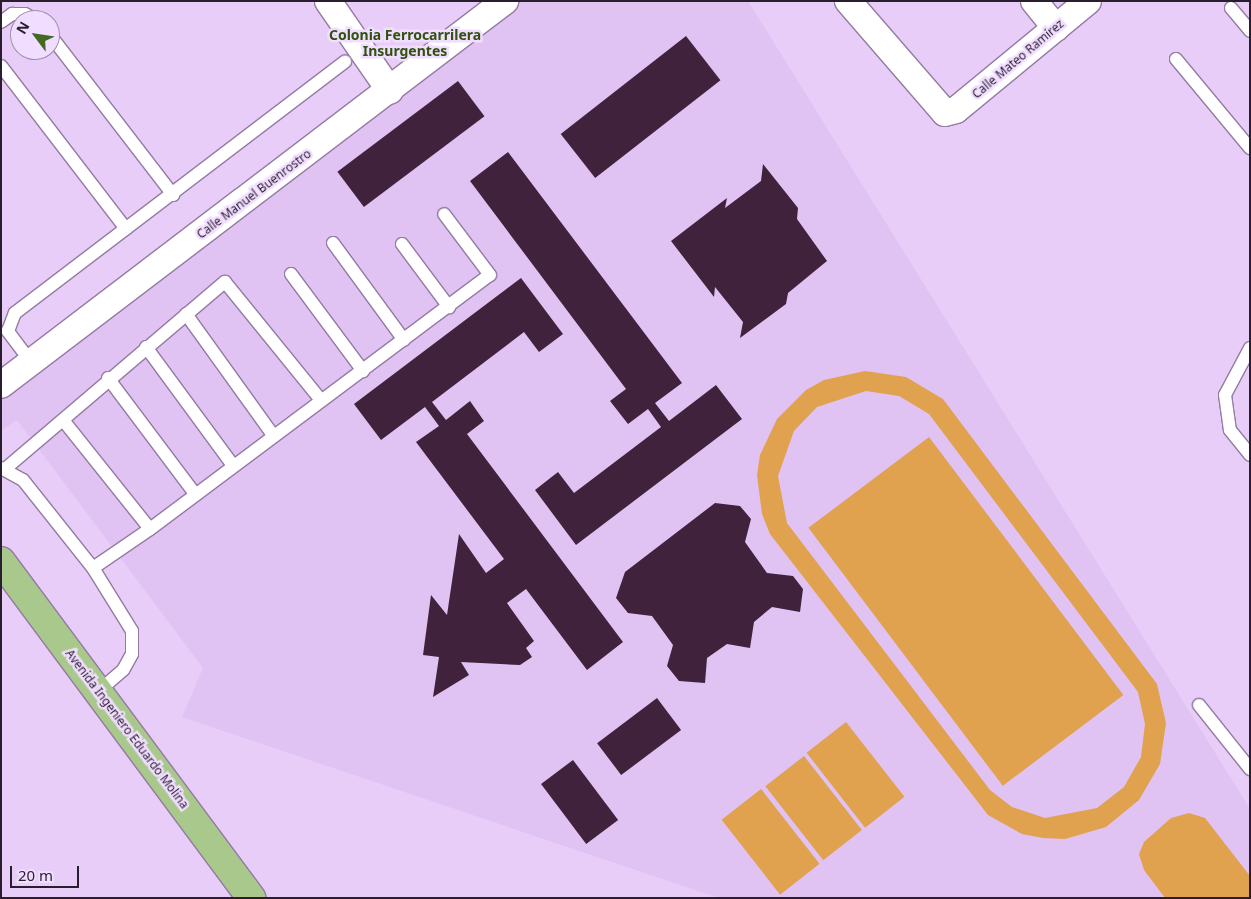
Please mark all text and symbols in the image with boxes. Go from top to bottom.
north arrow [10,10,60,60]
street label: Calle Mateo Ramírez [969,17,1067,101]
text: N [11,18,34,37]
district label: Colonia Ferrocarrilera Insurgentes [329,27,481,59]
street label: Calle Manuel Buenrostro [194,146,314,242]
street label: Avenida Ingeniero Eduardo Molina [62,647,192,811]
scale bar [12,856,81,888]
text: 20 m [18,865,53,885]

